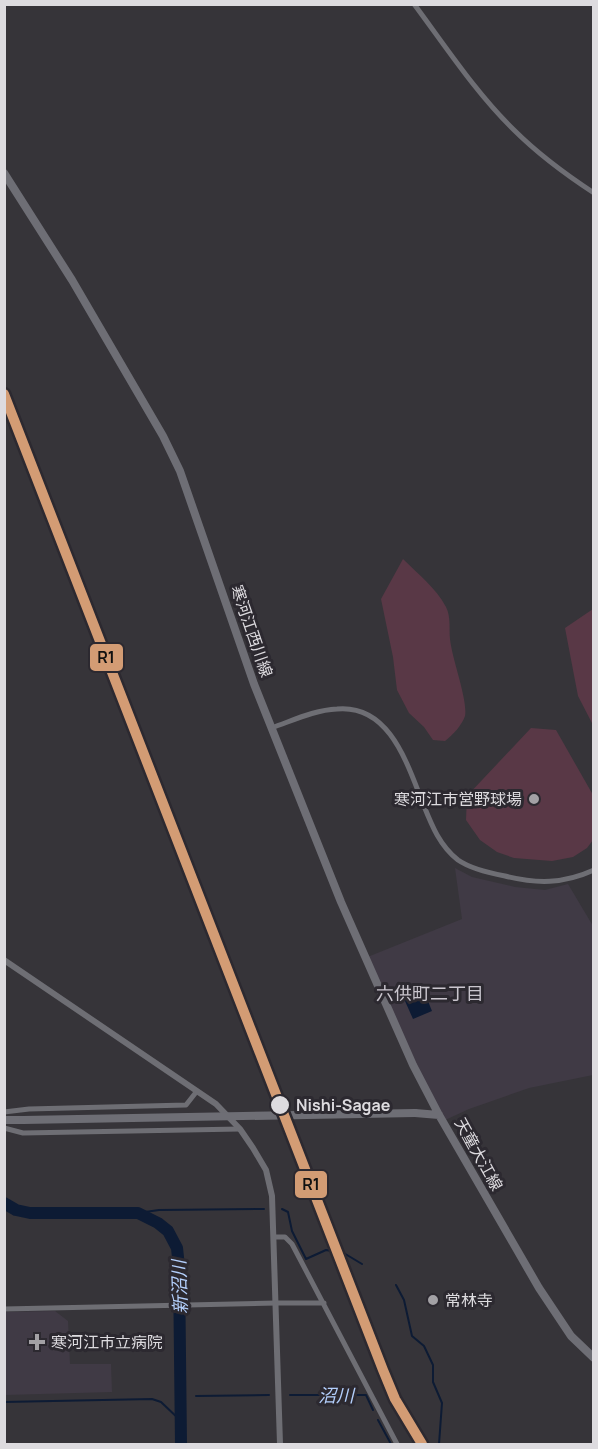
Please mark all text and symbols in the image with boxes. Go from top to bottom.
street label: 寒河江西川線 [226,582,278,680]
line badge: R1 [89,643,124,672]
text: R1 [97,646,115,668]
place label: 寒河江市営野球場 [394,788,522,810]
marker: 寒河江市営野球場 [527,792,541,806]
district label: 六供町二丁目 [376,981,484,1005]
marker: Nishi-Sagae [269,1094,291,1116]
place label: Nishi-Sagae [296,1094,391,1116]
street label: 天童大江線 [450,1114,508,1194]
line badge: R1 [294,1170,328,1199]
text: R1 [302,1173,320,1195]
water label: 新沼川 [166,1258,192,1314]
place label: 常林寺 [445,1289,493,1311]
marker: 常林寺 [426,1293,440,1307]
place label: 寒河江市立病院 [51,1331,163,1353]
marker: 寒河江市立病院 [28,1333,46,1351]
water label: 沼川 [318,1383,356,1407]

